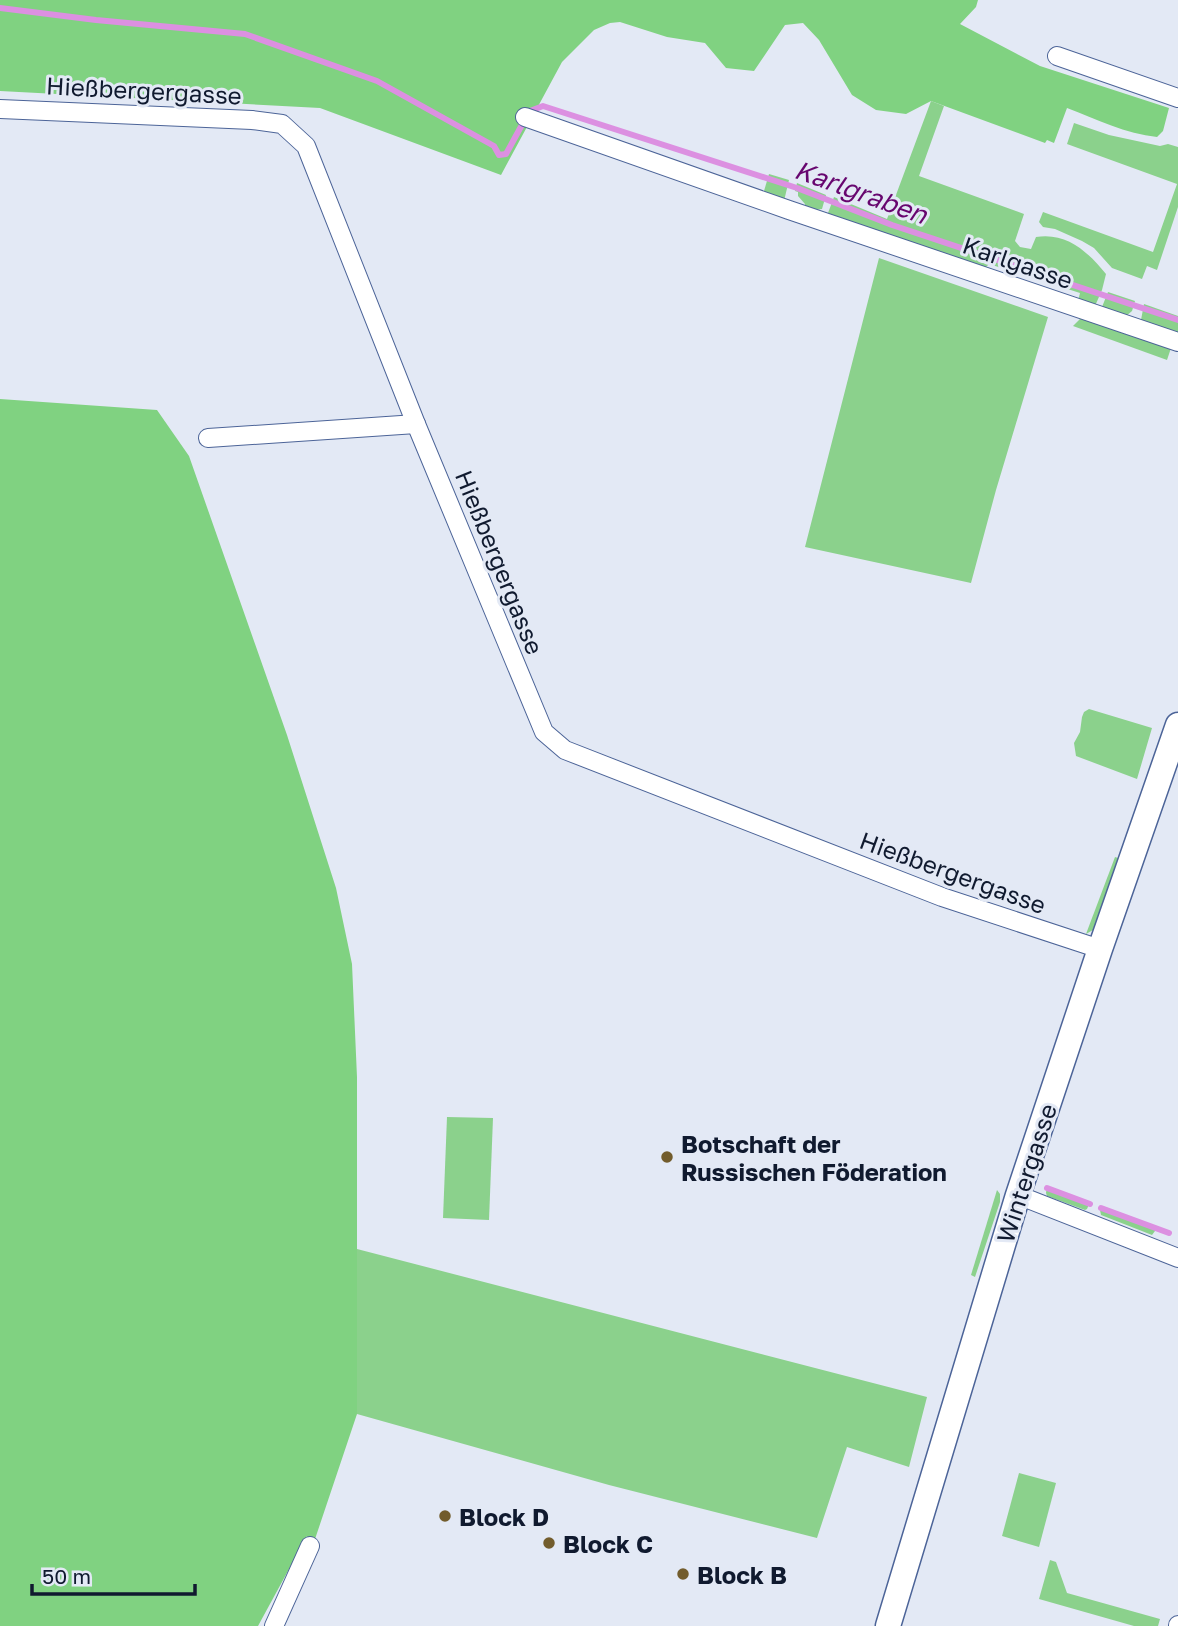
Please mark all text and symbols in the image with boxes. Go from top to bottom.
street label: Hießbergergasse [45,70,243,110]
water label: Karlgraben [791,154,932,231]
street label: Karlgasse [959,230,1077,294]
street label: Hießbergergasse [450,466,550,658]
street label: Hießbergergasse [856,825,1050,919]
street label: Wintergasse [990,1100,1062,1246]
place label: Botschaft der Russischen Föderation [681,1129,947,1186]
marker: Botschaft der Russischen Föderation [659,1149,675,1165]
place label: Block D [459,1502,549,1531]
marker: Block D [437,1508,453,1524]
place label: Block C [563,1529,653,1558]
marker: Block C [541,1535,557,1551]
scale bar [32,1552,194,1596]
place label: Block B [697,1560,787,1589]
text: 50 m [42,1563,91,1589]
marker: Block B [675,1566,691,1582]

